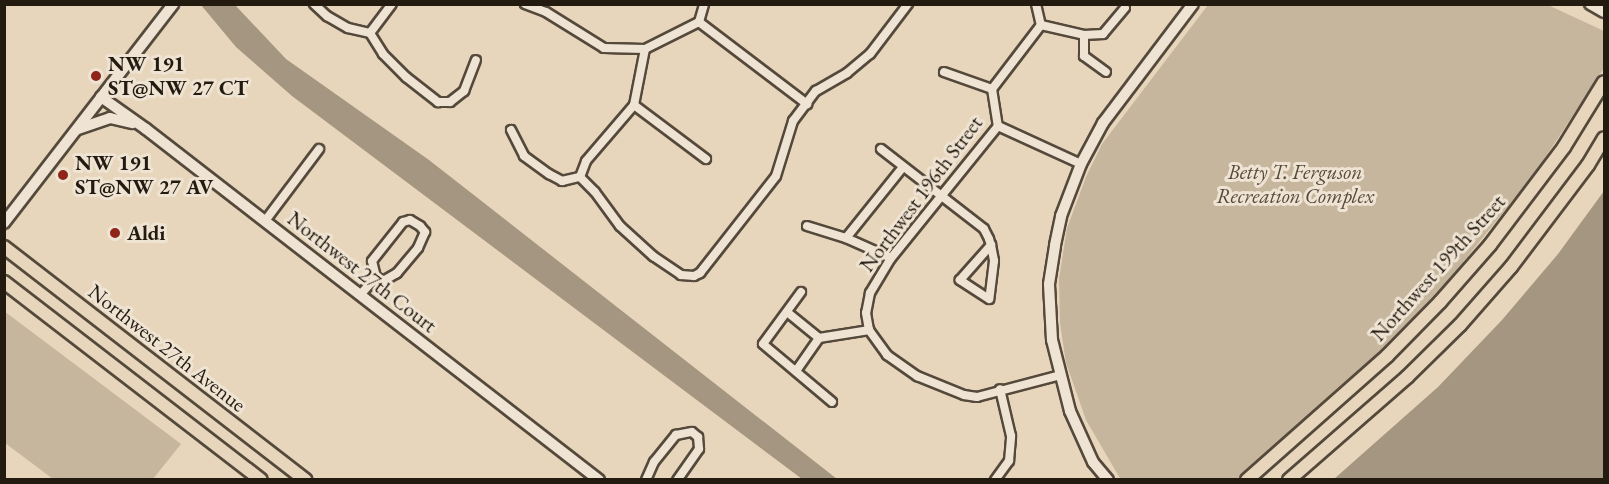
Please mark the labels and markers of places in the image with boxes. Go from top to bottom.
place label: NW 191 ST@NW 27 CT [108,51,248,101]
marker: NW 191 ST@NW 27 CT [89,69,103,83]
place label: NW 191 ST@NW 27 AV [75,150,213,200]
marker: NW 191 ST@NW 27 AV [56,168,70,182]
place label: Aldi [127,220,166,246]
marker: Aldi [108,226,122,240]

